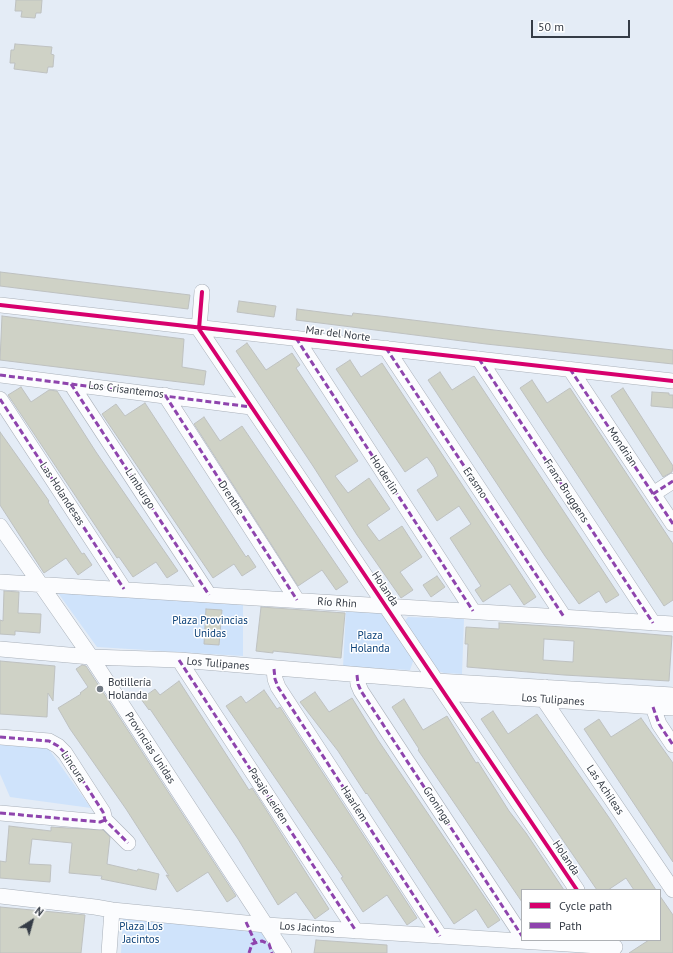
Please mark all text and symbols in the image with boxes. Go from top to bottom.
scale bar [533,12,632,38]
text: 50 m [538,19,564,34]
street label: Mar del Norte [305,323,371,345]
street label: Los Crisantemos [87,379,165,401]
street label: Mondrian [604,425,640,469]
street label: Holderlin [367,453,401,497]
street label: Franz Bruggens [541,457,591,525]
street label: Las Holandesas [37,460,87,528]
street label: Erasmo [460,465,490,501]
street label: Limburgo [122,467,158,511]
street label: Drenthe [215,479,247,517]
street label: Holanda [369,569,401,609]
street label: Río Rhin [317,595,357,611]
park label: Plaza Provincias Unidas [172,614,248,640]
park label: Plaza Holanda [350,629,390,655]
street label: Los Tulipanes [186,655,250,673]
place label: Botillería Holanda [108,676,151,702]
marker: Botillería Holanda [95,684,105,694]
street label: Los Tulipanes [521,691,585,709]
street label: Provincias Unidas [122,710,178,786]
street label: Lincura [58,749,88,785]
street label: Las Achileas [583,762,627,818]
street label: Pasaje Leiden [245,766,291,826]
street label: Haarlem [338,784,370,824]
street label: Groninga [420,784,454,828]
street label: Holanda [550,838,582,878]
legend [521,889,661,941]
text: Cycle path [559,898,612,913]
north arrow [12,901,52,941]
text: N [32,904,46,919]
text: Path [559,918,582,933]
street label: Los Jacintos [279,919,335,937]
park label: Plaza Los Jacintos [119,920,163,946]

